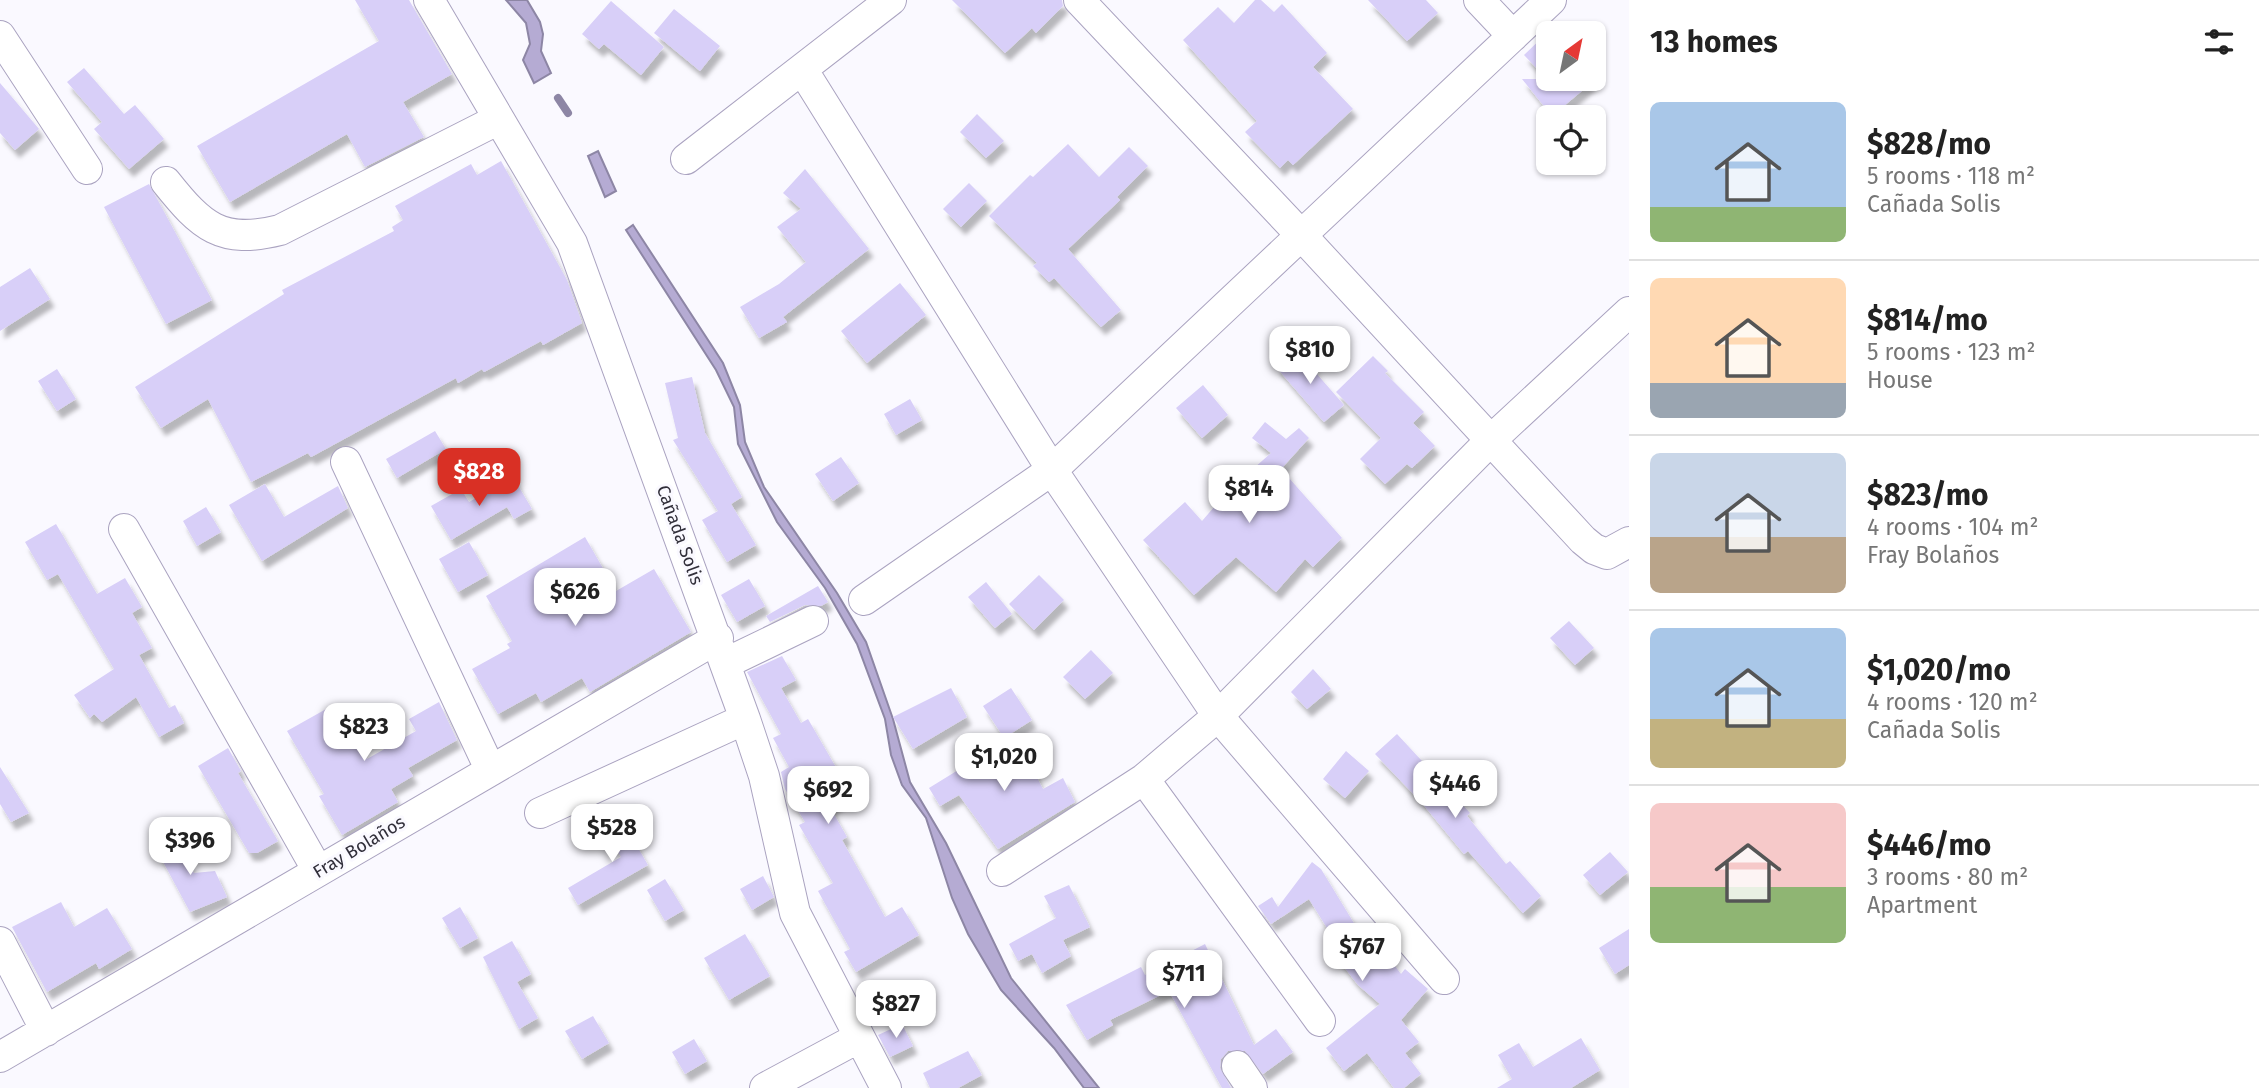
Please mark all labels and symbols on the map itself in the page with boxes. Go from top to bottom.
north arrow [1536,21,1606,91]
pin: $810 [1269,326,1351,386]
pin: $828 [438,448,520,508]
pin: $814 [1208,466,1290,525]
street label: Cañada Solis [652,482,708,588]
pin: $626 [534,568,616,628]
pin: $823 [323,704,405,763]
pin: $1,020 [947,734,1061,793]
pin: $446 [1414,760,1496,820]
pin: $692 [787,766,869,826]
pin: $528 [571,804,653,864]
street label: Fray Bolaños [309,811,409,883]
pin: $396 [149,818,231,877]
pin: $767 [1321,923,1403,983]
pin: $711 [1143,950,1225,1010]
pin: $827 [855,981,937,1040]

